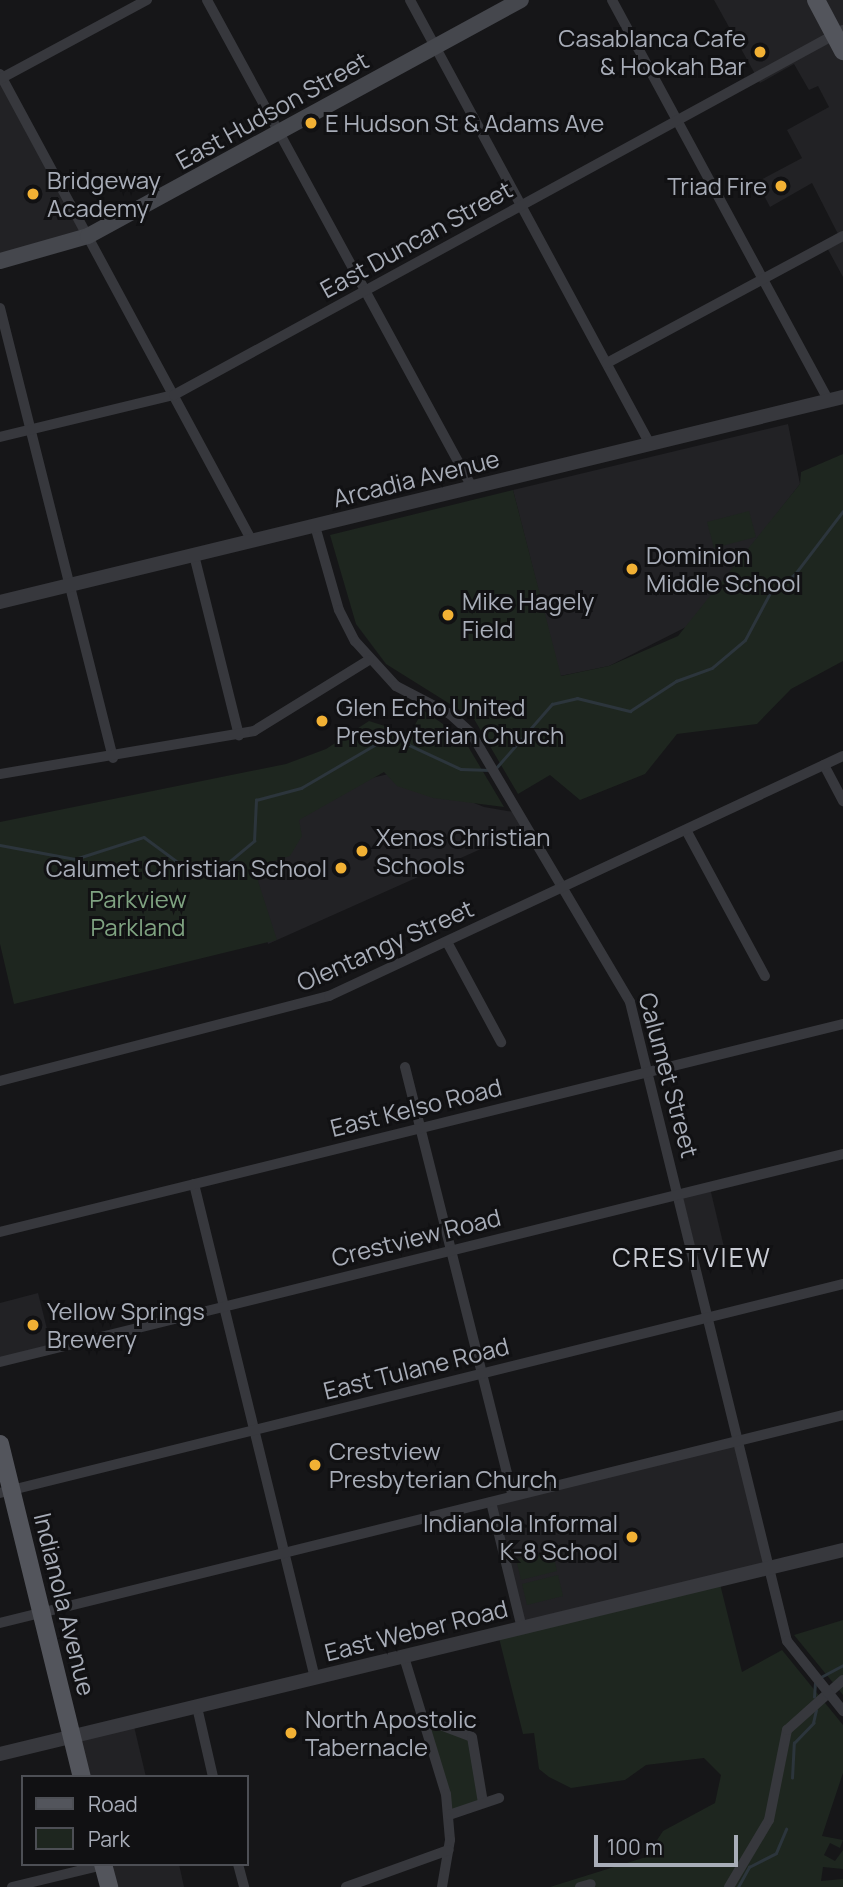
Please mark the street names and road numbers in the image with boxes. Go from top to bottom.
street label: East Hudson Street [171,45,373,175]
street label: East Duncan Street [315,174,517,304]
street label: Arcadia Avenue [330,443,502,513]
street label: Olentangy Street [292,893,478,997]
street label: Calumet Street [633,989,705,1161]
street label: East Kelso Road [327,1072,505,1142]
street label: Crestview Road [328,1202,504,1272]
street label: East Tulane Road [320,1331,512,1405]
street label: Indianola Avenue [28,1510,102,1698]
street label: East Weber Road [321,1593,511,1667]

